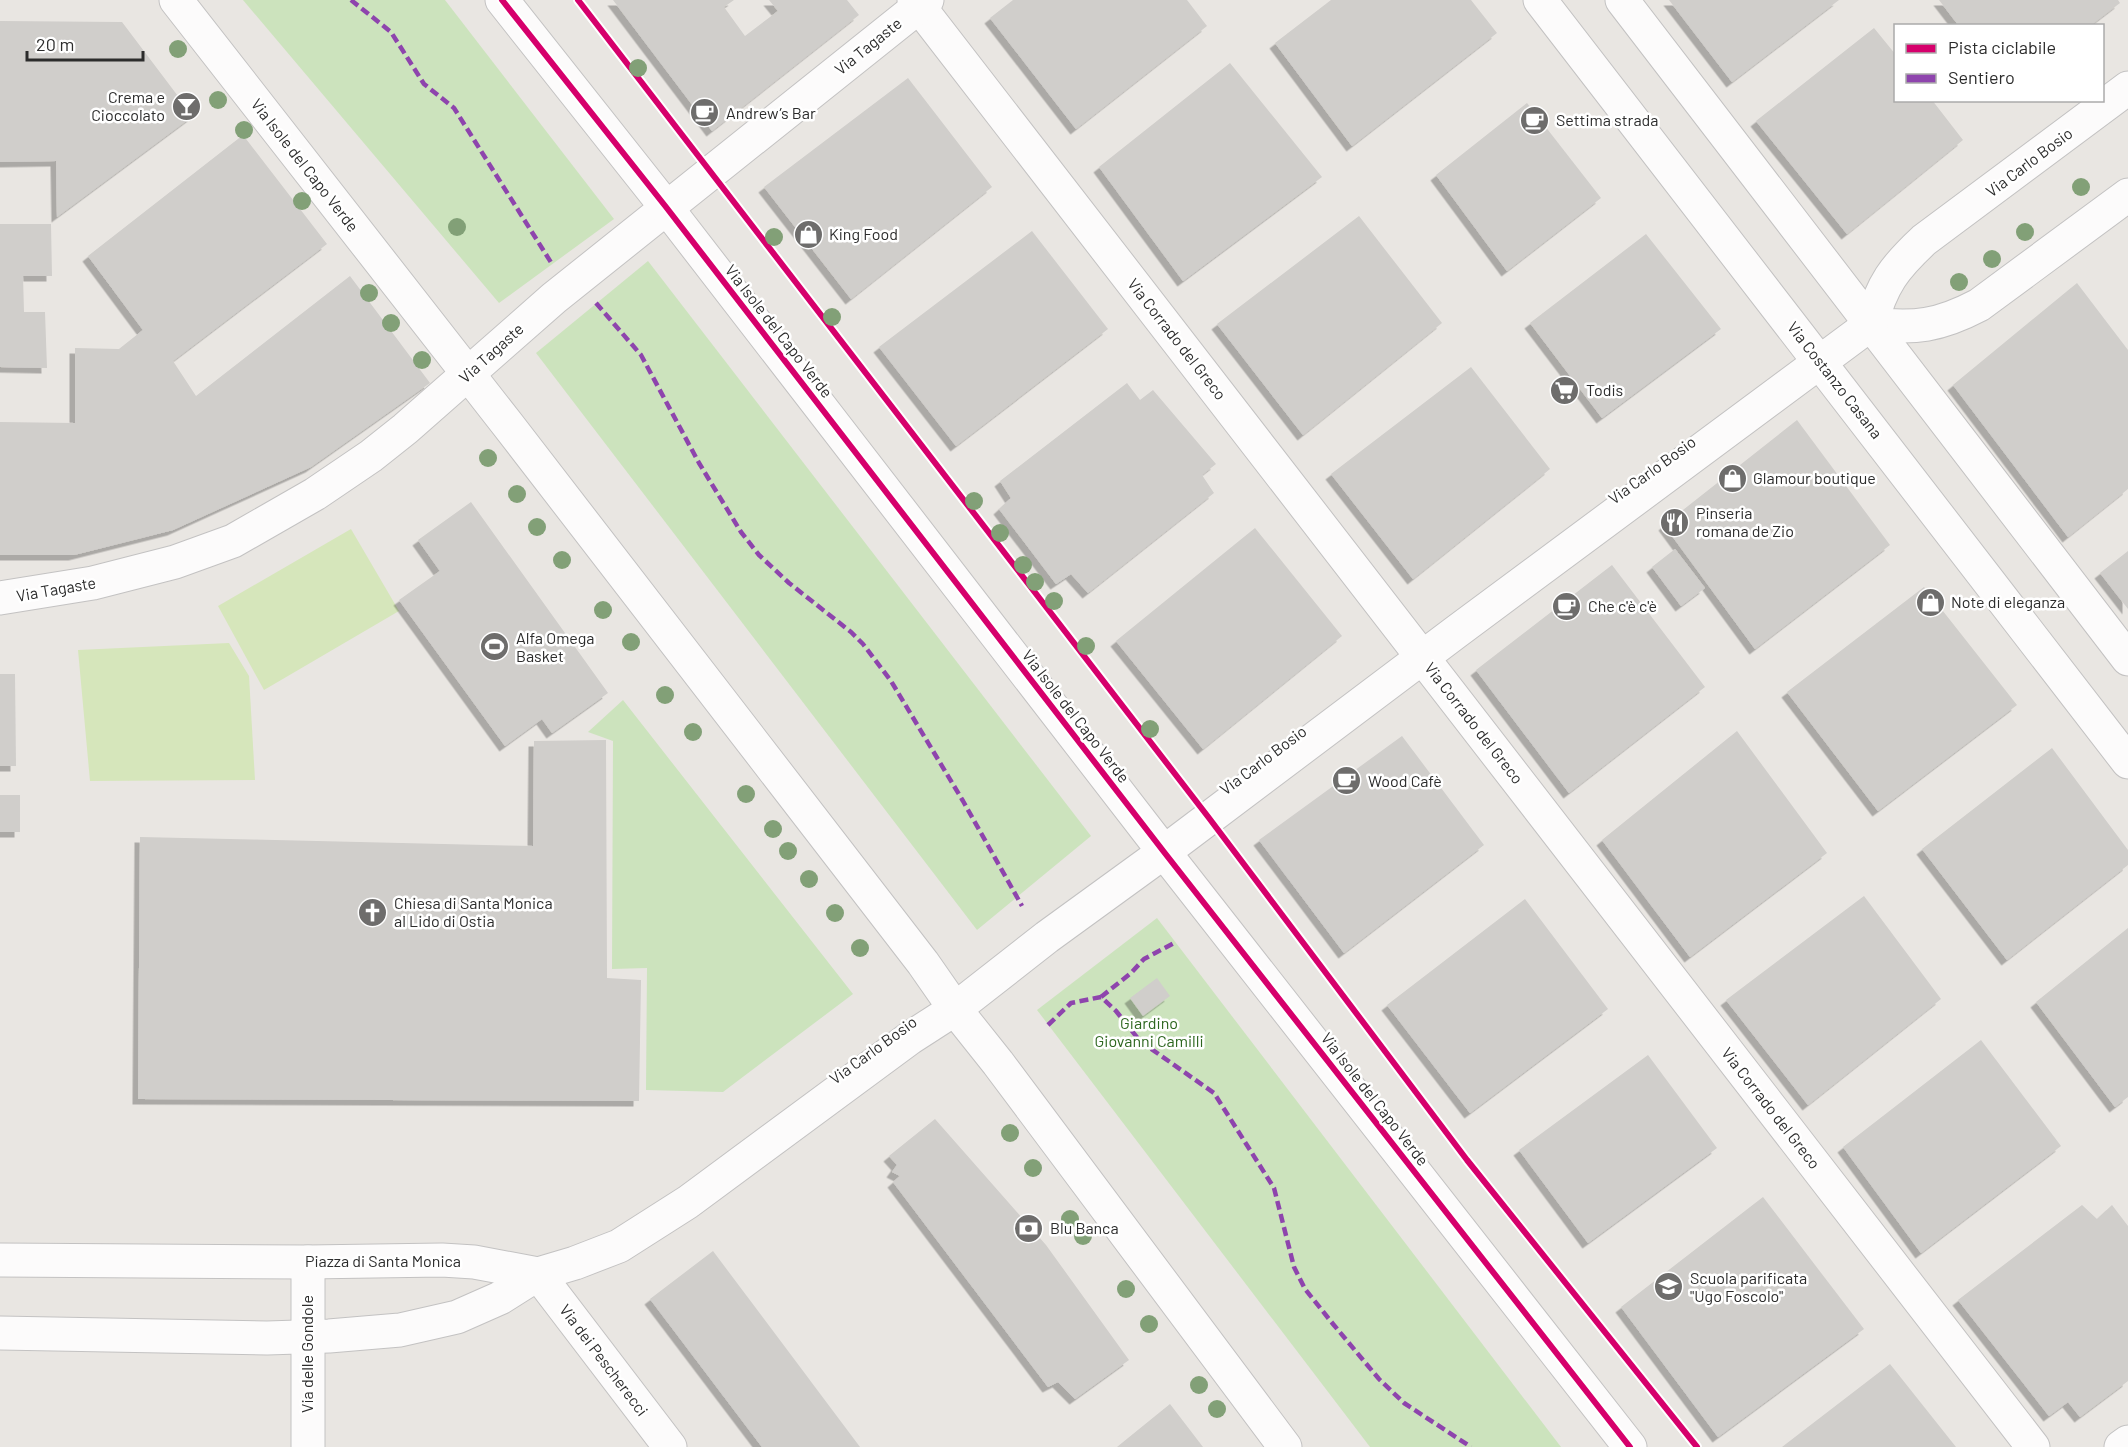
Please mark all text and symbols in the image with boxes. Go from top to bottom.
street label: Via Tagaste [830,13,905,78]
scale bar [27,24,142,62]
legend [1894,24,2104,102]
text: 20 m [36,33,74,55]
text: Pista ciclabile [1948,36,2056,58]
text: Sentiero [1948,66,2015,88]
place label: Crema e Cioccolato [91,87,165,124]
bar icon: Crema e Cioccolato [170,90,202,122]
street label: Via Isole del Capo Verde [248,94,363,235]
cafe icon: Andrew’s Bar [689,97,721,129]
place label: Andrew’s Bar [726,103,816,122]
cafe icon: Settima strada [1519,104,1551,136]
place label: Settima strada [1556,110,1658,129]
street label: Via Carlo Bosio [1982,123,2076,200]
shop icon: King Food [792,218,824,250]
place label: King Food [829,224,898,243]
street label: Via Isole del Capo Verde [722,260,837,401]
street label: Via Corrado del Greco [1124,274,1231,403]
street label: Via Costanzo Casana [1784,317,1887,442]
street label: Via Tagaste [454,319,527,387]
supermarket icon: Todis [1549,374,1581,406]
place label: Todis [1586,380,1623,399]
street label: Via Carlo Bosio [1604,432,1699,508]
shop icon: Glamour boutique [1716,462,1748,494]
place label: Glamour boutique [1753,468,1876,487]
place label: Pinseria romana de Zio [1696,503,1794,540]
restaurant icon: Pinseria romana de Zio [1659,506,1691,538]
street label: Via Tagaste [15,572,97,605]
shop icon: Note di eleganza [1914,586,1946,618]
cafe icon: Che c'è c'è [1551,590,1583,622]
place label: Note di eleganza [1951,592,2065,611]
place label: Che c'è c'è [1588,596,1657,615]
place label: Alfa Omega Basket [516,628,595,665]
sports icon: Alfa Omega Basket [479,631,511,663]
street label: Via Isole del Capo Verde [1019,645,1134,786]
street label: Via Corrado del Greco [1421,658,1528,787]
street label: Via Carlo Bosio [1216,721,1310,798]
cafe icon: Wood Cafè [1331,765,1363,797]
place label: Wood Cafè [1368,771,1442,790]
place label: Chiesa di Santa Monica al Lido di Ostia [394,893,553,930]
church icon: Chiesa di Santa Monica al Lido di Ostia [357,896,389,928]
street label: Via Carlo Bosio [825,1012,920,1088]
park label: Giardino Giovanni Camilli [1095,1013,1203,1050]
street label: Via Isole del Capo Verde [1318,1028,1433,1169]
street label: Via Corrado del Greco [1718,1043,1825,1172]
bank icon: Blu Banca [1013,1212,1045,1244]
place label: Blu Banca [1050,1218,1119,1237]
street label: Piazza di Santa Monica [305,1251,461,1270]
place label: Scuola parificata "Ugo Foscolo" [1690,1268,1807,1305]
school or university icon: Scuola parificata "Ugo Foscolo" [1653,1271,1685,1303]
street label: Via delle Gondole [297,1295,316,1413]
street label: Via dei Pescherecci [556,1300,653,1419]

